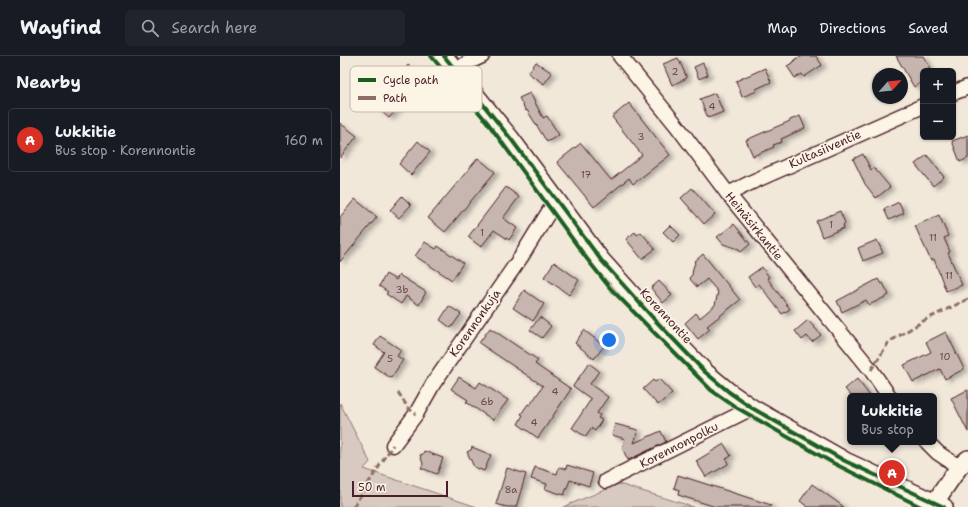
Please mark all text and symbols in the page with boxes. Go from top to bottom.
search box [125,10,405,46]
text: Wayfind [20,15,101,40]
icon: search [139,17,161,39]
text: Search here [171,18,257,38]
text: Map [768,19,798,37]
text: Directions [820,19,886,37]
text: Saved [908,19,948,37]
house number: 2 [672,65,679,78]
legend [350,66,482,112]
north arrow [872,68,908,104]
map controls [920,68,956,140]
button: + [920,68,956,104]
text: Nearby [16,71,81,93]
text: Cycle path [383,73,439,88]
text: Path [383,91,407,106]
house number: 4 [709,100,716,113]
button: − [920,104,956,140]
text: Lukkitie [55,122,116,142]
street label: Kultasiiventie [786,126,864,172]
house number: 3 [638,130,645,143]
text: A [25,132,35,149]
text: 160 m [285,132,323,149]
text: Bus stop · Korennontie [55,142,196,159]
house number: 17 [581,168,591,181]
street label: Heinäsirkantie [721,189,787,264]
house number: 1 [829,218,833,231]
house number: 1 [480,226,484,239]
house number: 11 [929,231,937,244]
house number: 11 [945,269,953,282]
house number: 3b [396,283,408,296]
street label: Korennonkuja [446,285,505,360]
street label: Korennontie [636,285,696,347]
your location [599,330,619,350]
house number: 10 [940,350,950,363]
house number: 5 [387,352,393,365]
house number: 4 [552,385,559,398]
popup [847,393,937,445]
house number: 6b [481,395,494,408]
text: Lukkitie [861,401,923,421]
house number: 4 [531,416,538,429]
street label: Korennonpolku [637,418,721,472]
text: Bus stop [861,421,914,438]
pin: A [879,458,905,488]
scale bar [352,479,448,498]
text: 50 m [358,480,386,495]
house number: 8a [505,483,518,496]

